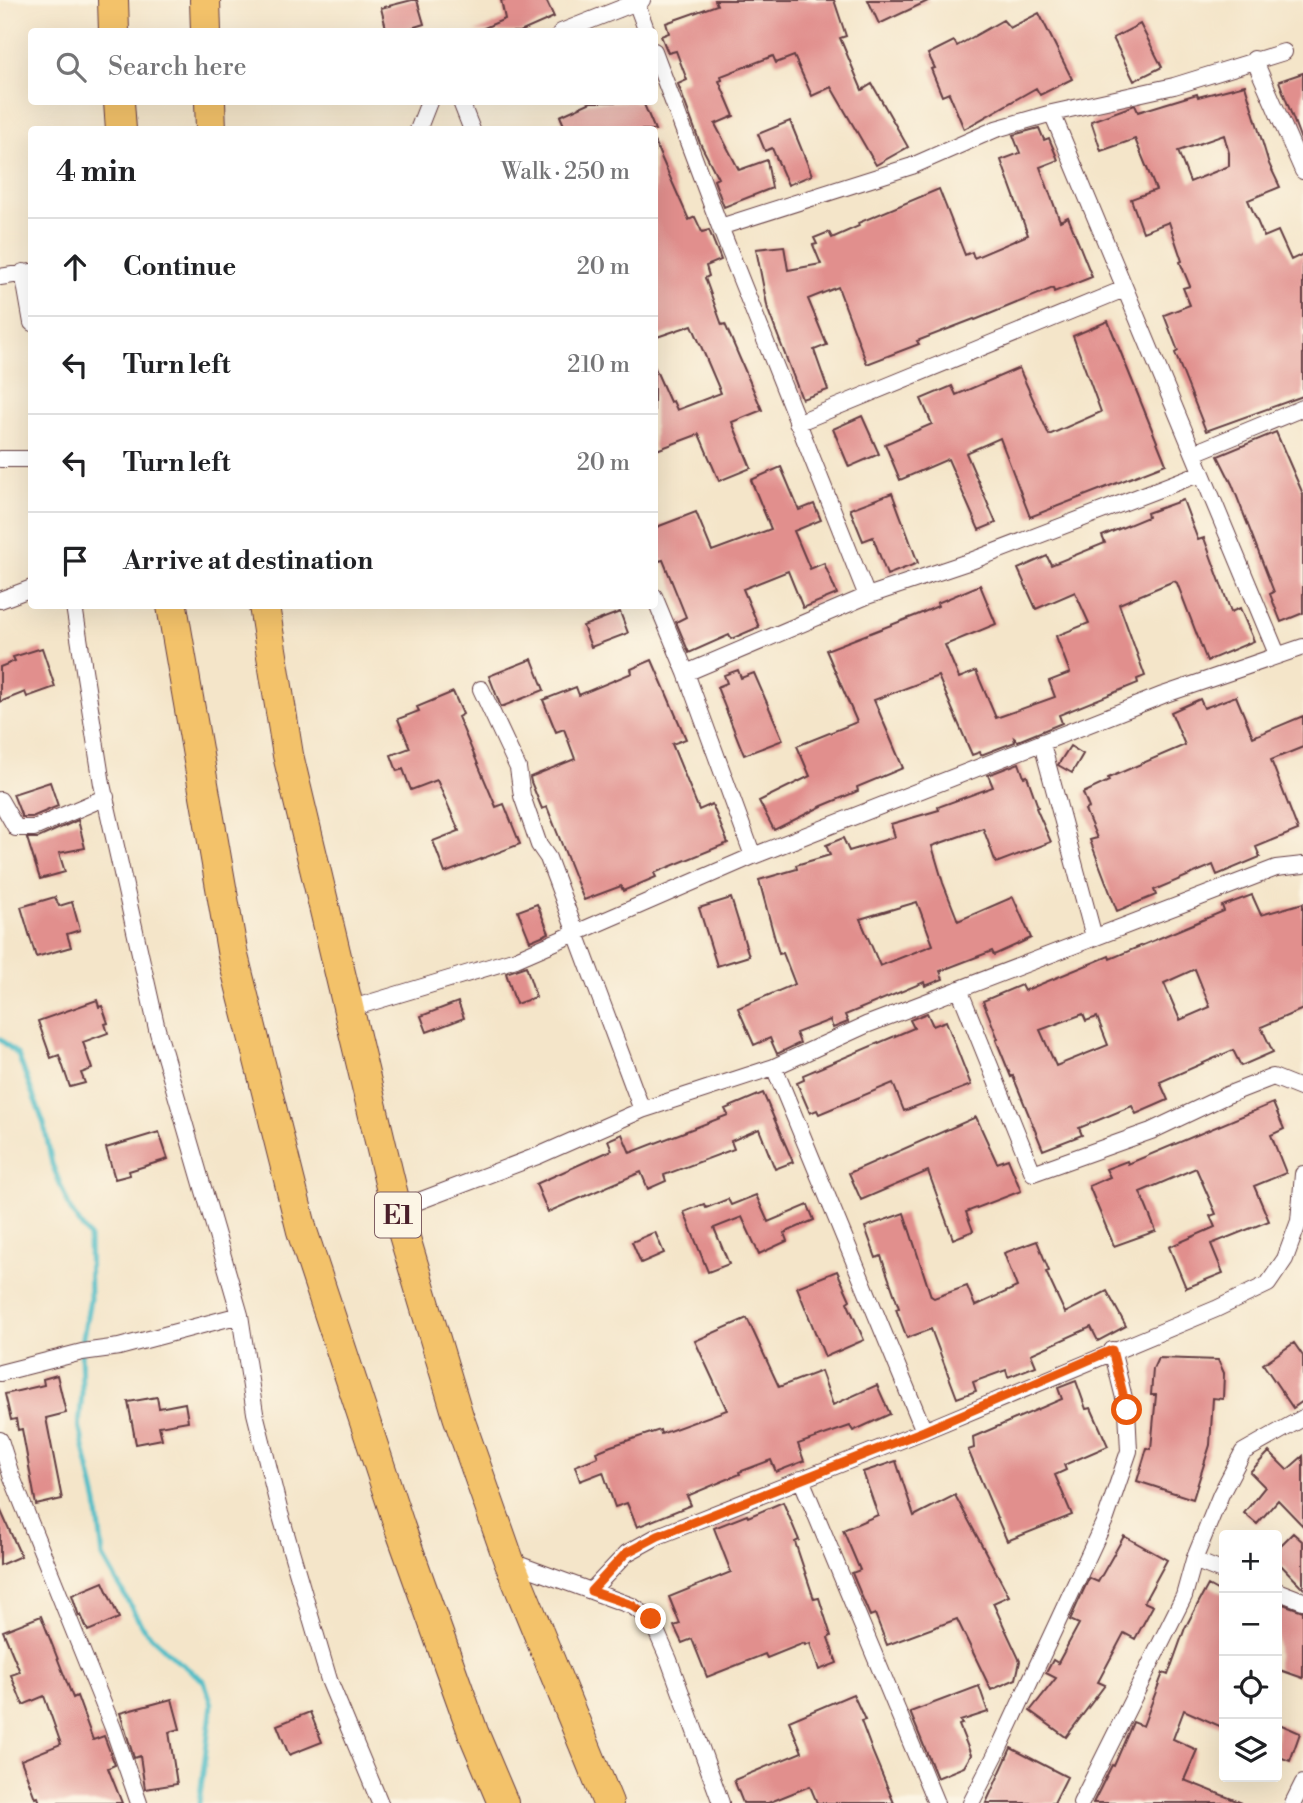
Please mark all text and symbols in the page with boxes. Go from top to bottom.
search box [28,28,658,105]
icon: search [52,48,90,86]
text: Search here [108,51,247,83]
text: 4 min [56,153,136,191]
text: Walk · 250 m [501,158,630,186]
icon: ahead [56,248,94,286]
text: Continue [123,251,236,283]
text: 20 m [577,253,630,281]
icon: left [56,346,94,384]
text: Turn left [123,349,231,381]
text: 210 m [567,351,630,379]
icon: left [56,444,94,482]
text: Turn left [123,447,231,479]
text: 20 m [577,449,630,477]
icon: arrive [56,542,94,580]
text: Arrive at destination [123,545,373,577]
road number: E1 [375,1192,421,1238]
route start [1111,1394,1142,1425]
map controls [1219,1530,1282,1782]
button: + [1219,1530,1282,1593]
button: − [1219,1593,1282,1656]
route end [635,1603,666,1634]
button: locate [1219,1656,1282,1719]
button: layers [1219,1719,1282,1782]

